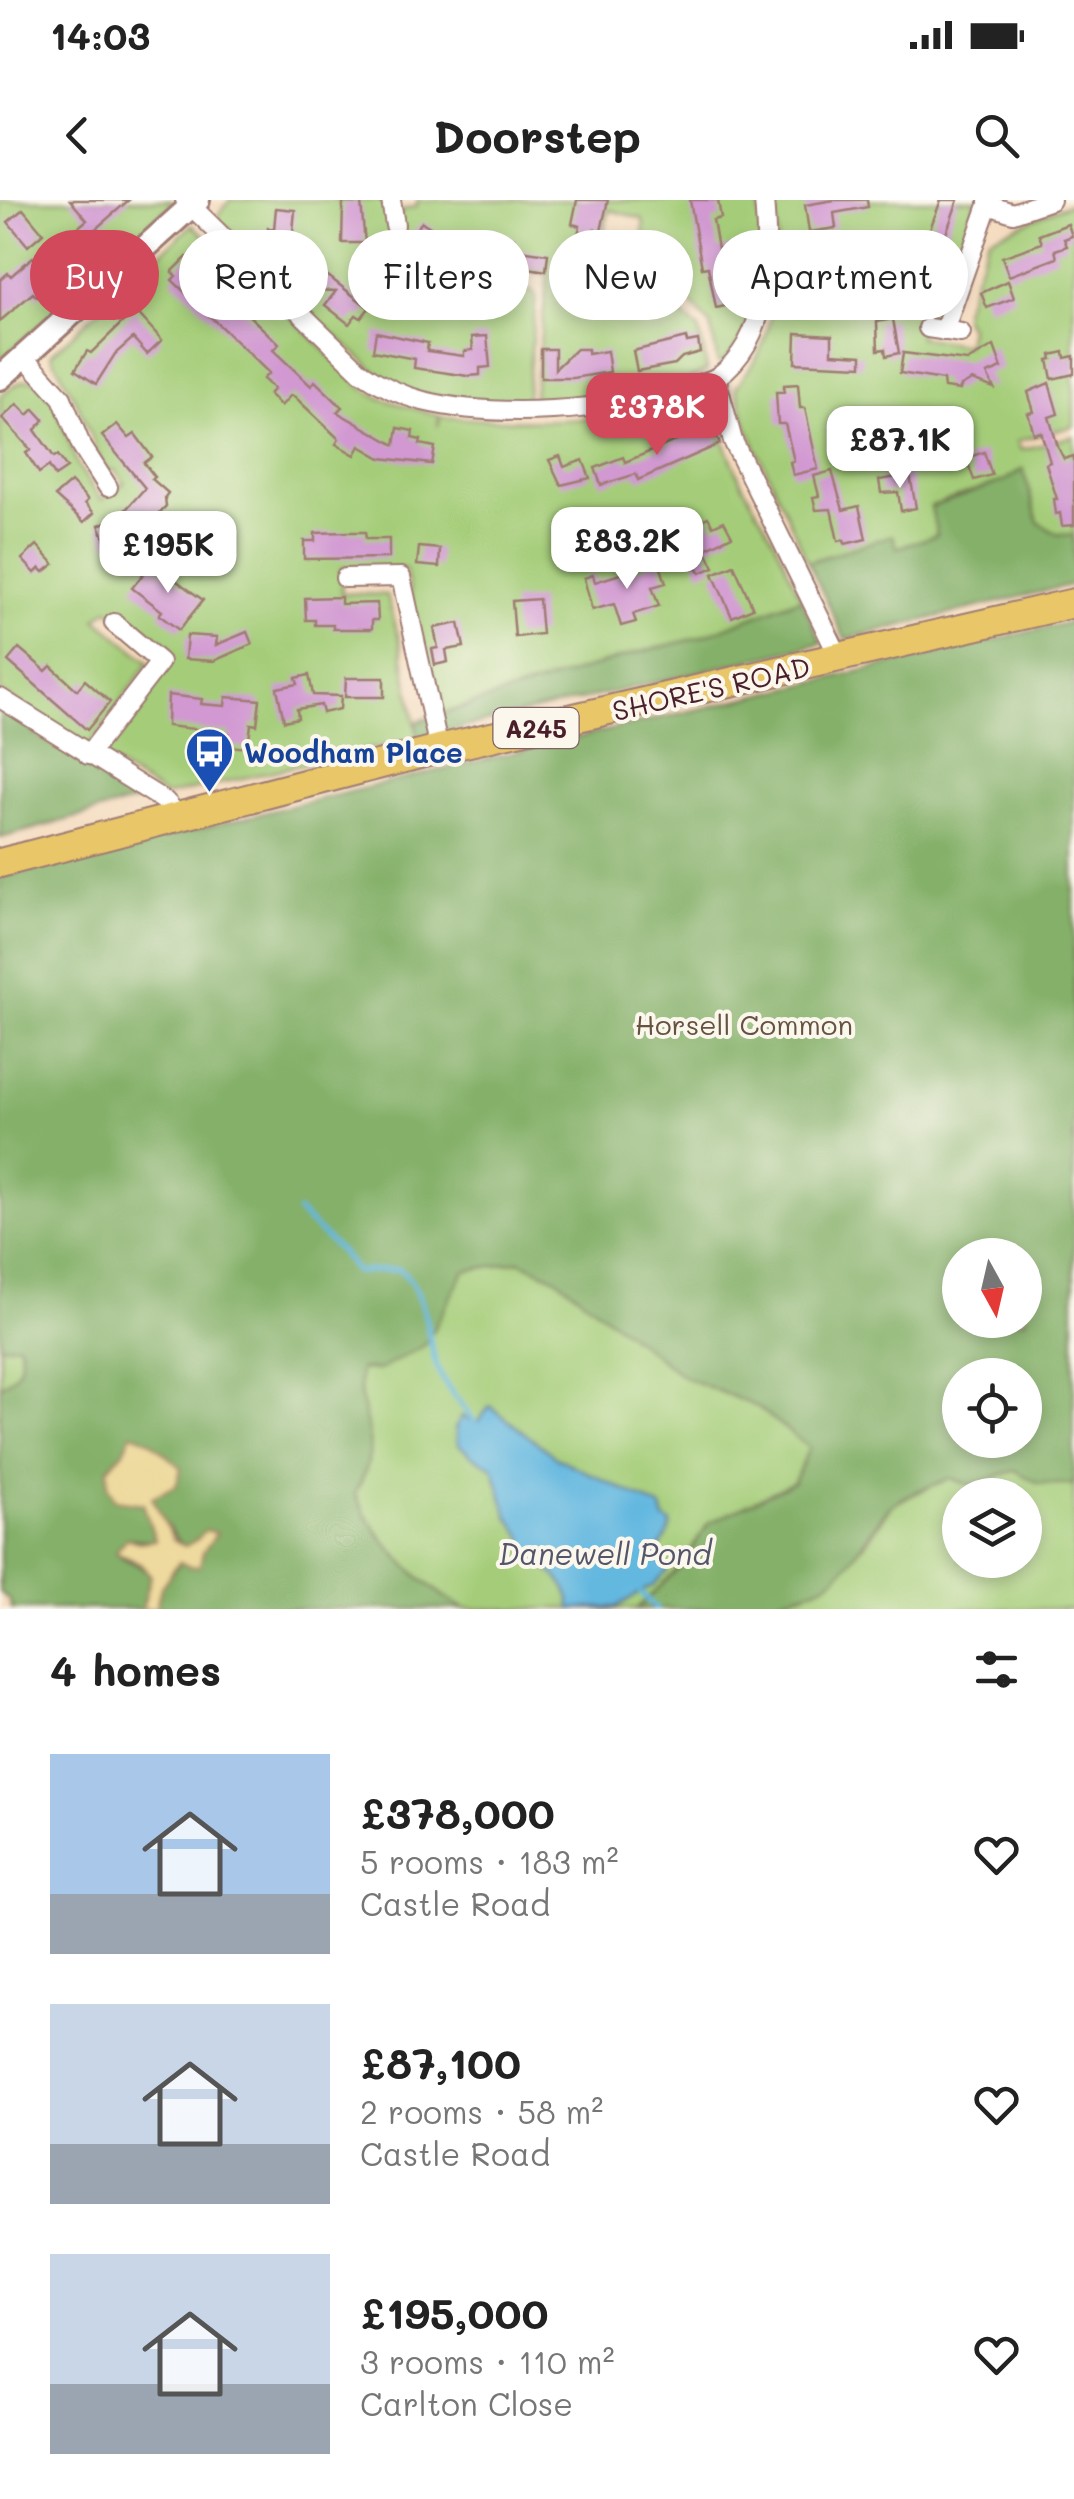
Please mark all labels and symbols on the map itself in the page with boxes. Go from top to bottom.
pin: £378K [587,373,727,458]
pin: £87.1K [819,406,981,491]
pin: £83.2K [546,507,708,592]
pin: £195K [98,511,238,596]
street label: SHORE'S ROAD [609,648,813,728]
road number: A245 [494,708,578,748]
bus stop icon: Woodham Place [183,726,235,794]
place label: Woodham Place [244,734,463,770]
park label: Horsell Common [635,1006,853,1042]
north arrow [942,1238,1042,1338]
water label: Danewell Pond [499,1533,713,1573]

